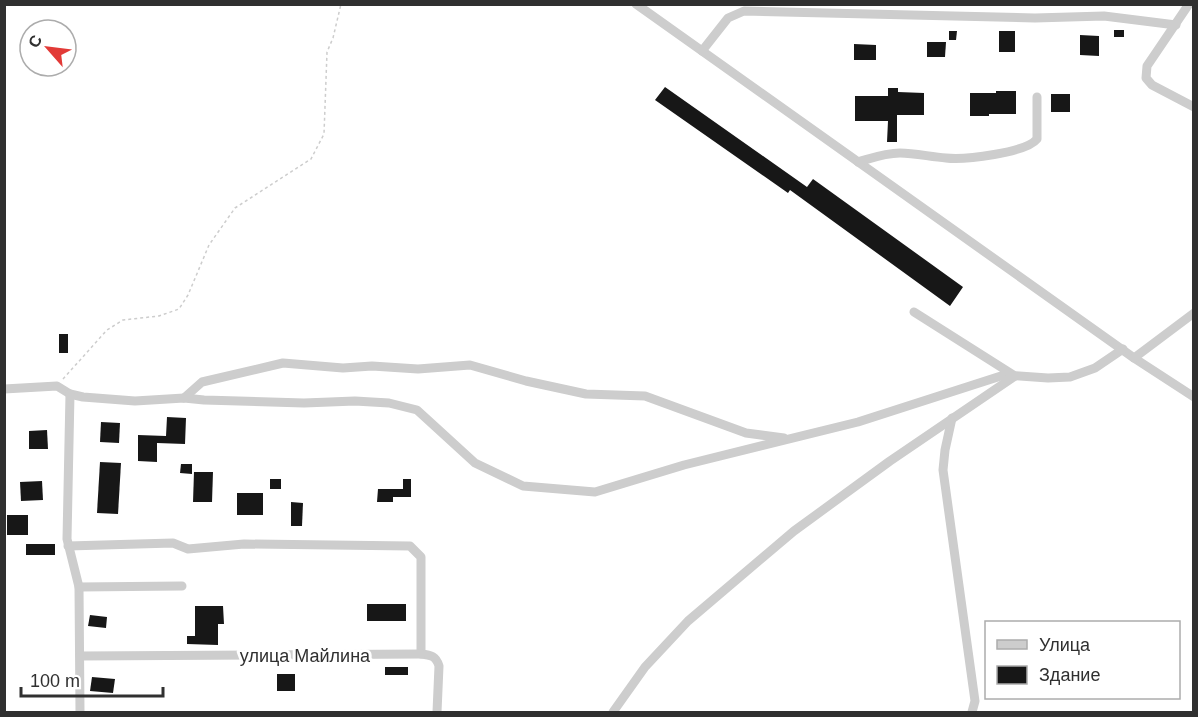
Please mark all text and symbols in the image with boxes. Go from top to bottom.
north arrow [18,18,78,78]
text: С [25,32,46,50]
legend [985,621,1180,699]
text: Улица [1039,635,1091,655]
street label: улица Майлина [240,646,371,666]
scale bar [21,660,164,698]
text: Здание [1039,665,1100,685]
text: 100 m [30,671,80,691]

